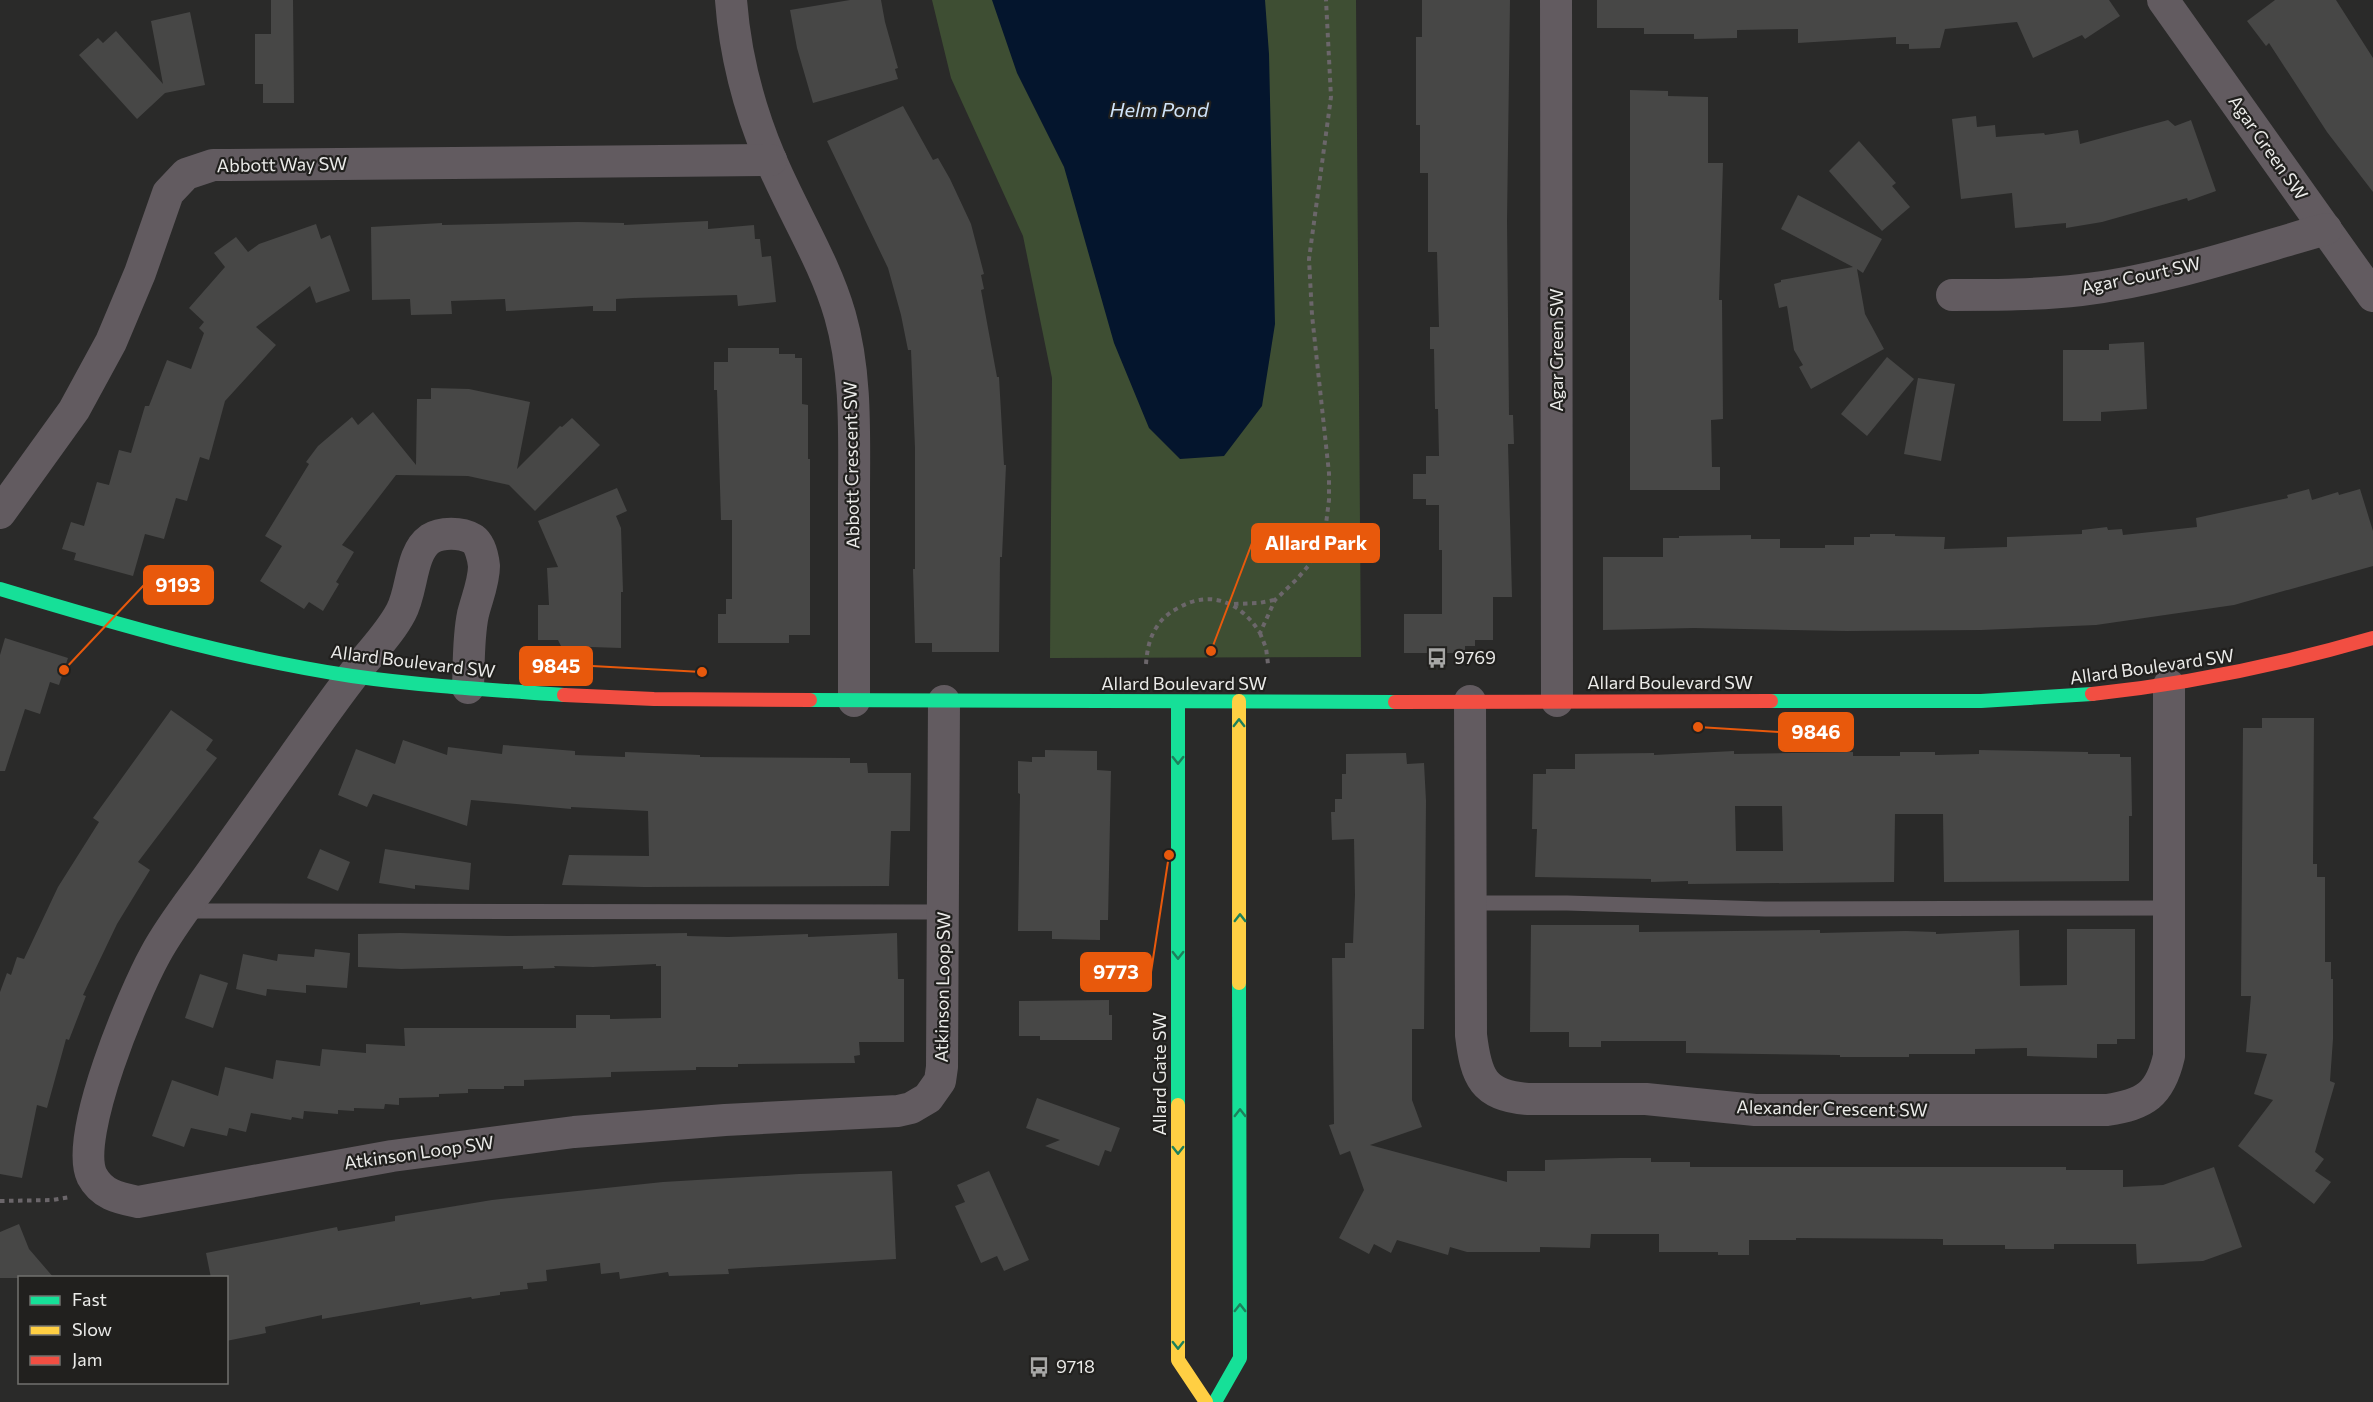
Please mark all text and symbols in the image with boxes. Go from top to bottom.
street label: Agar Green SW [2225,91,2313,204]
water label: Helm Pond [1109,97,1210,121]
street label: Abbott Way SW [217,152,347,176]
street label: Agar Court SW [2079,252,2202,298]
street label: Agar Green SW [1545,288,1567,412]
street label: Abbott Crescent SW [839,381,863,549]
callout: Allard Park [1252,524,1379,562]
text: Allard Park [1265,530,1368,554]
callout: 9193 [144,566,213,604]
text: 9193 [155,572,201,596]
street label: Allard Boulevard SW [330,640,497,682]
street label: Allard Boulevard SW [2068,644,2235,688]
bus stop icon: 9769 [1425,646,1449,670]
place label: 9769 [1454,646,1496,668]
callout: 9845 [520,647,592,685]
text: 9845 [532,653,580,677]
street label: Allard Boulevard SW [1587,671,1753,693]
street label: Allard Boulevard SW [1101,672,1267,694]
callout: 9846 [1779,713,1853,751]
one-way arrow [1233,719,1246,728]
text: 9846 [1791,719,1841,743]
one-way arrow [1172,756,1184,765]
street label: Atkinson Loop SW [930,911,954,1063]
one-way arrow [1234,914,1246,923]
one-way arrow [1172,951,1184,960]
callout: 9773 [1081,953,1151,991]
text: 9773 [1093,959,1139,983]
street label: Allard Gate SW [1148,1012,1170,1136]
street label: Alexander Crescent SW [1736,1095,1928,1121]
one-way arrow [1234,1109,1246,1118]
street label: Atkinson Loop SW [343,1131,495,1173]
one-way arrow [1172,1146,1184,1155]
legend [18,1276,228,1384]
text: Fast [72,1288,107,1310]
one-way arrow [1234,1304,1246,1313]
text: Slow [72,1318,112,1340]
one-way arrow [1172,1341,1184,1350]
text: Jam [72,1348,102,1370]
bus stop icon: 9718 [1027,1355,1051,1379]
place label: 9718 [1056,1355,1095,1377]

